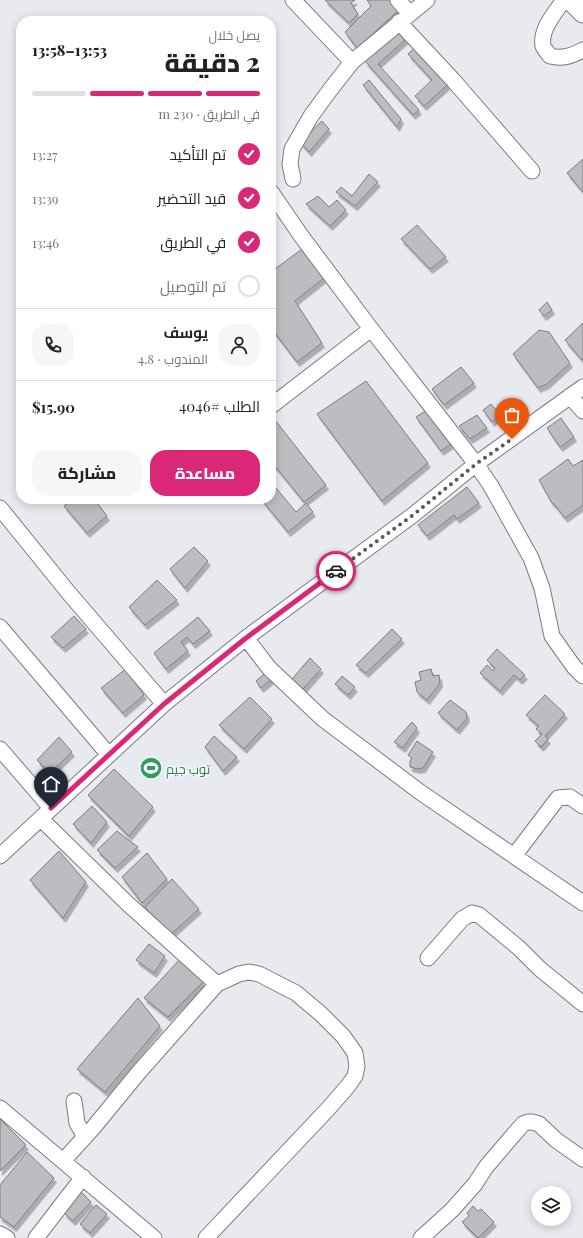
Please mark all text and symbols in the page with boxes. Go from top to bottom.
text: يصل خلال [209,26,260,43]
text: 13:53–13:58 [32,40,107,60]
text: 2 دقيقة [165,44,260,79]
text: في الطريق · 230 m [159,105,260,122]
icon: check [238,143,260,165]
text: تم التأكيد [170,144,226,164]
text: 13:27 [32,146,57,163]
icon: check [238,187,260,209]
text: قيد التحضير [157,188,226,208]
text: 13:39 [32,190,58,207]
icon: check [238,231,260,253]
text: في الطريق [160,232,226,252]
text: 13:46 [32,234,59,251]
text: تم التوصيل [160,276,226,296]
text: يوسف [163,322,208,342]
button: phone [32,324,74,366]
button: person [218,324,260,366]
text: المندوب · 4.8 [138,350,208,367]
text: الطلب #4046 [179,396,260,416]
text: $15.90 [32,397,75,417]
pin [495,398,529,439]
icon: bag [501,404,523,426]
button: مشاركة [32,450,142,496]
button: مساعدة [150,450,260,496]
courier [316,551,356,591]
icon: car [325,560,347,582]
sports icon: توب جيم [138,755,164,781]
place label: توب جيم [166,760,211,779]
pin [34,767,68,808]
icon: home [40,773,62,795]
map controls [531,1186,571,1226]
button: layers [531,1186,571,1226]

